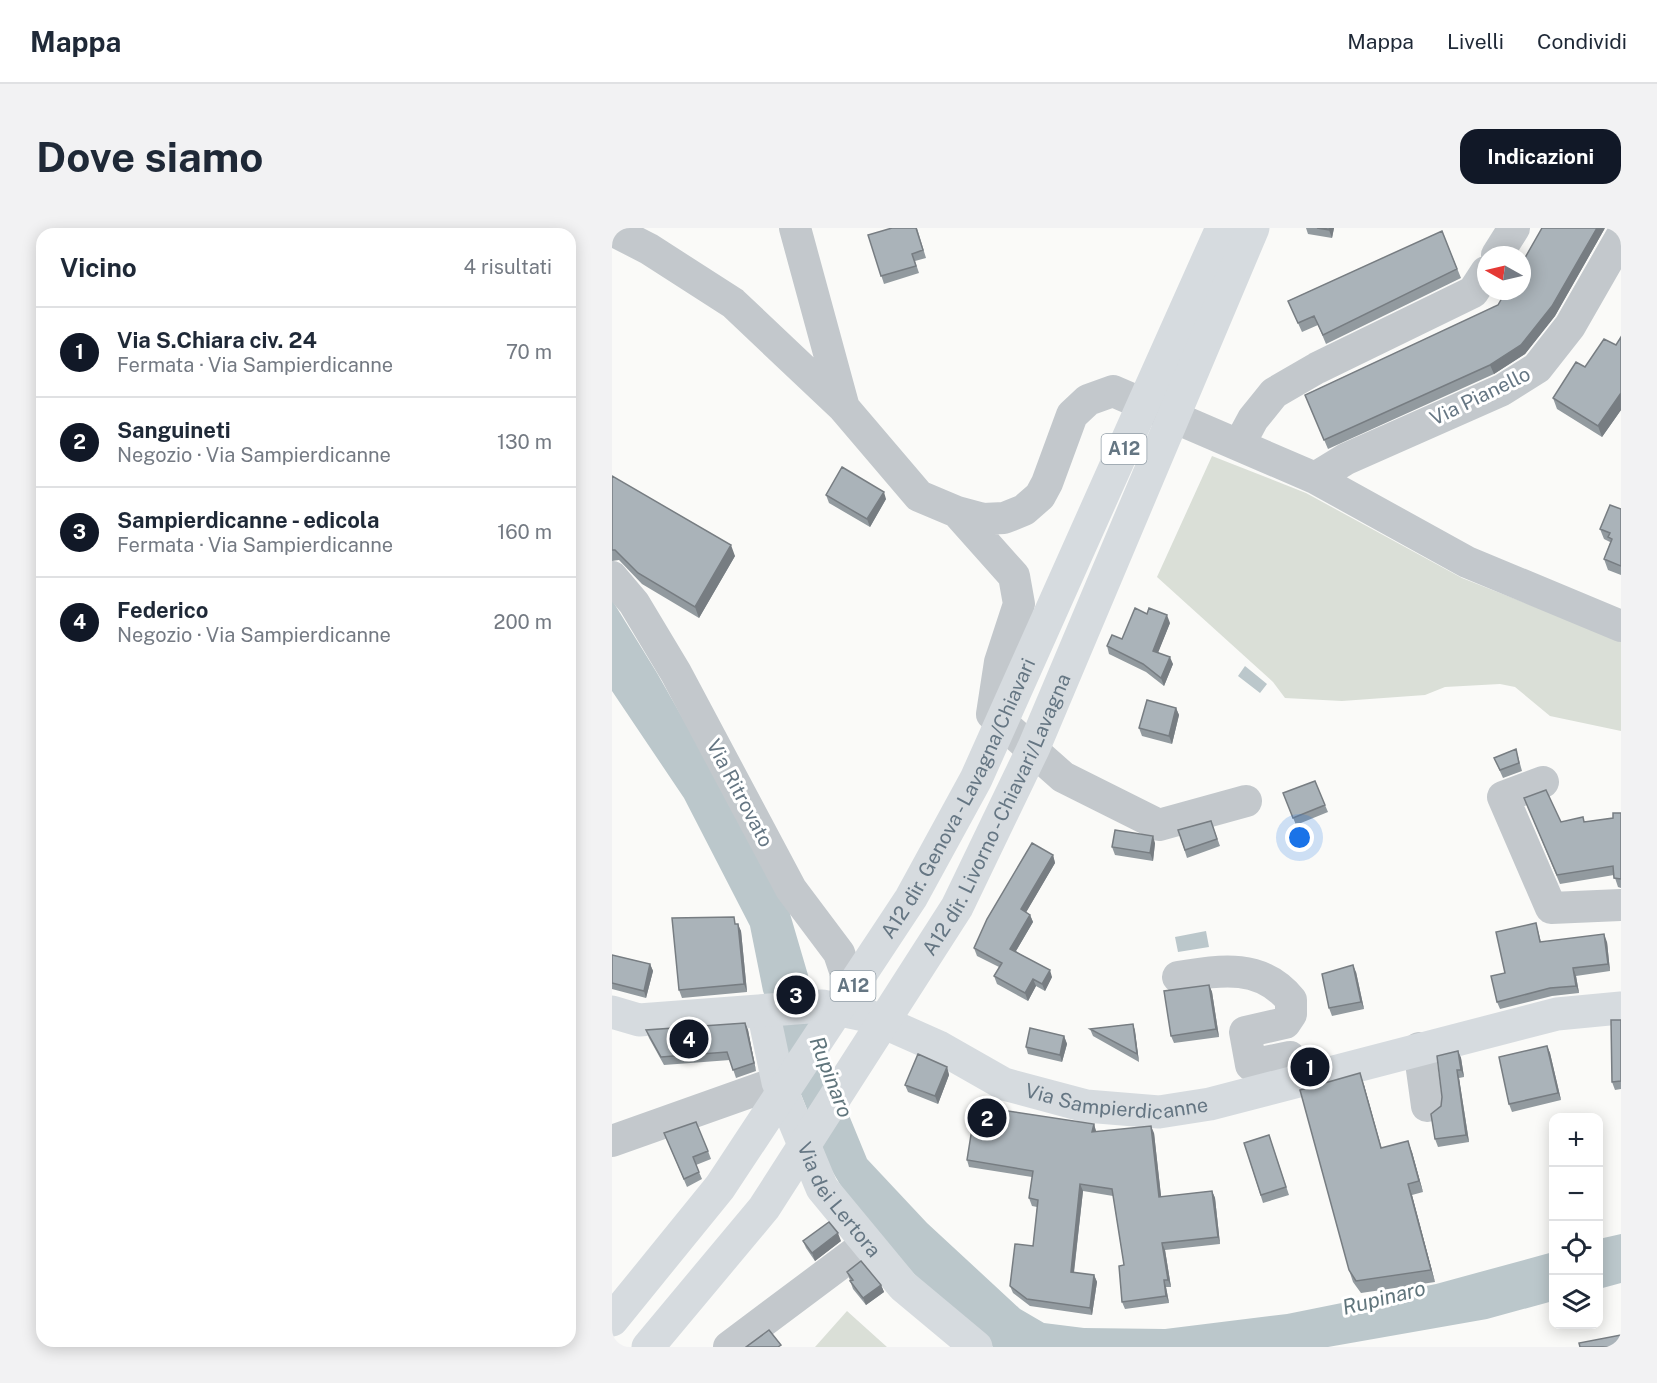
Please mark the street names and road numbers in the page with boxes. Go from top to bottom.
street label: Via Pianello [1426,361,1534,431]
road number: A12 [1102,434,1146,464]
street label: A12 dir. Genova - Lavagna/Chiavari [876,654,1040,943]
street label: A12 dir. Livorno - Chiavari/Lavagna [917,670,1076,960]
street label: Via Ritrovato [702,735,778,851]
road number: A12 [830,971,876,1001]
street label: Via Sampierdicanne [1022,1078,1210,1124]
street label: Via dei Lertora [792,1138,886,1262]

